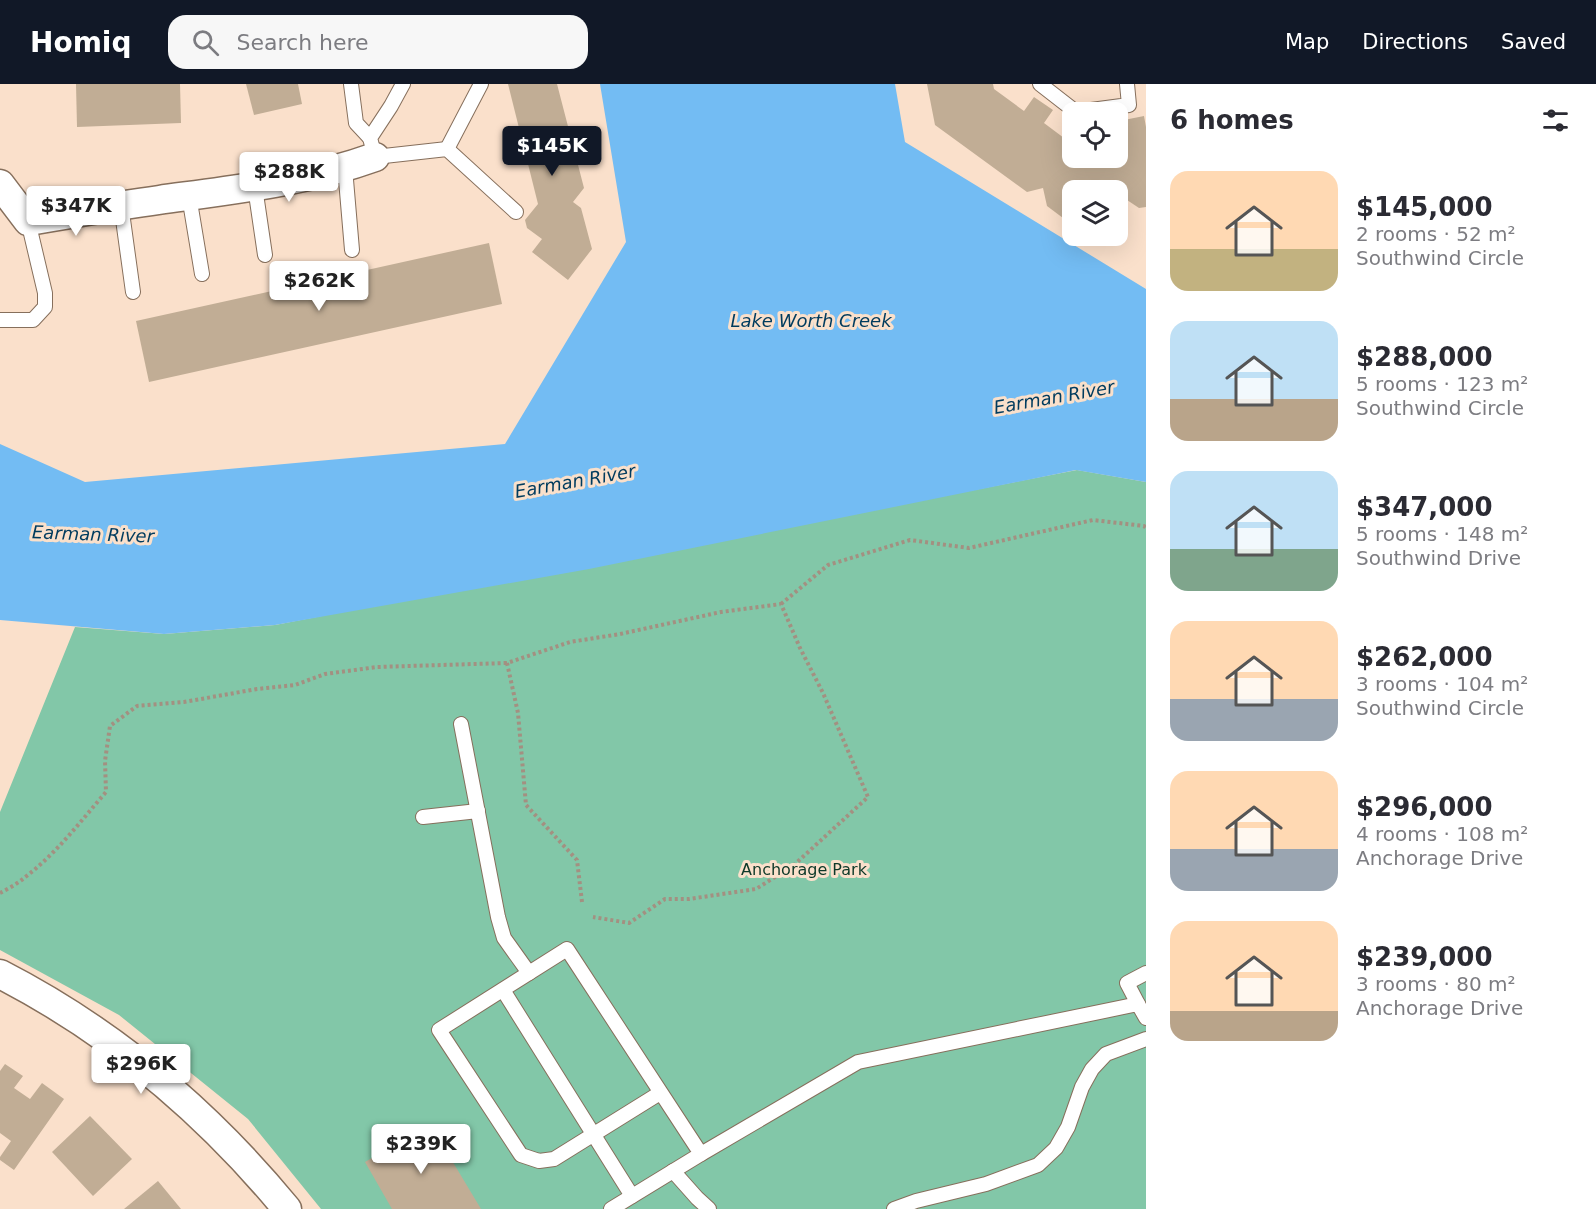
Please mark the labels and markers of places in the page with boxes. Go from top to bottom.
pin: $145K [510,126,594,177]
pin: $288K [247,152,331,203]
pin: $347K [34,186,118,237]
pin: $262K [277,261,361,312]
pin: $296K [99,1044,183,1095]
pin: $239K [379,1124,463,1175]

